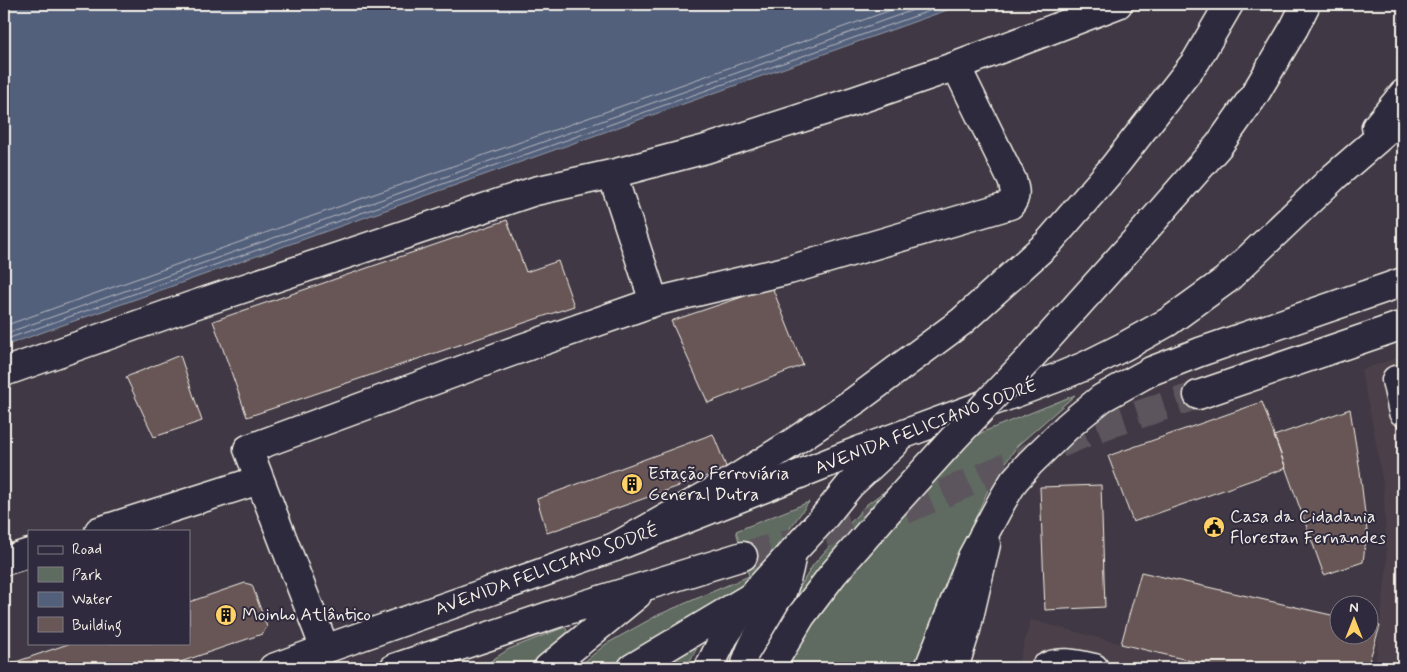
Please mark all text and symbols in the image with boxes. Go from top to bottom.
street label: AVENIDA FELICIANO SODRÉ [811,373,1041,481]
place label: Estação Ferroviária General Dutra [648,462,789,507]
building icon: Estação Ferroviária General Dutra [620,472,644,496]
place label: Casa da Cidadania Florestan Fernandes [1230,505,1386,550]
public building icon: Casa da Cidadania Florestan Fernandes [1202,515,1226,539]
street label: AVENIDA FELICIANO SODRÉ [432,518,662,622]
legend [28,530,190,644]
text: Road [72,540,102,560]
text: Park [72,566,102,586]
text: Water [72,590,112,610]
north arrow [1330,594,1380,644]
text: N [1349,599,1359,617]
building icon: Moinho Atlântico [214,603,238,627]
place label: Moinho Atlântico [242,603,371,627]
text: Building [72,616,122,637]

